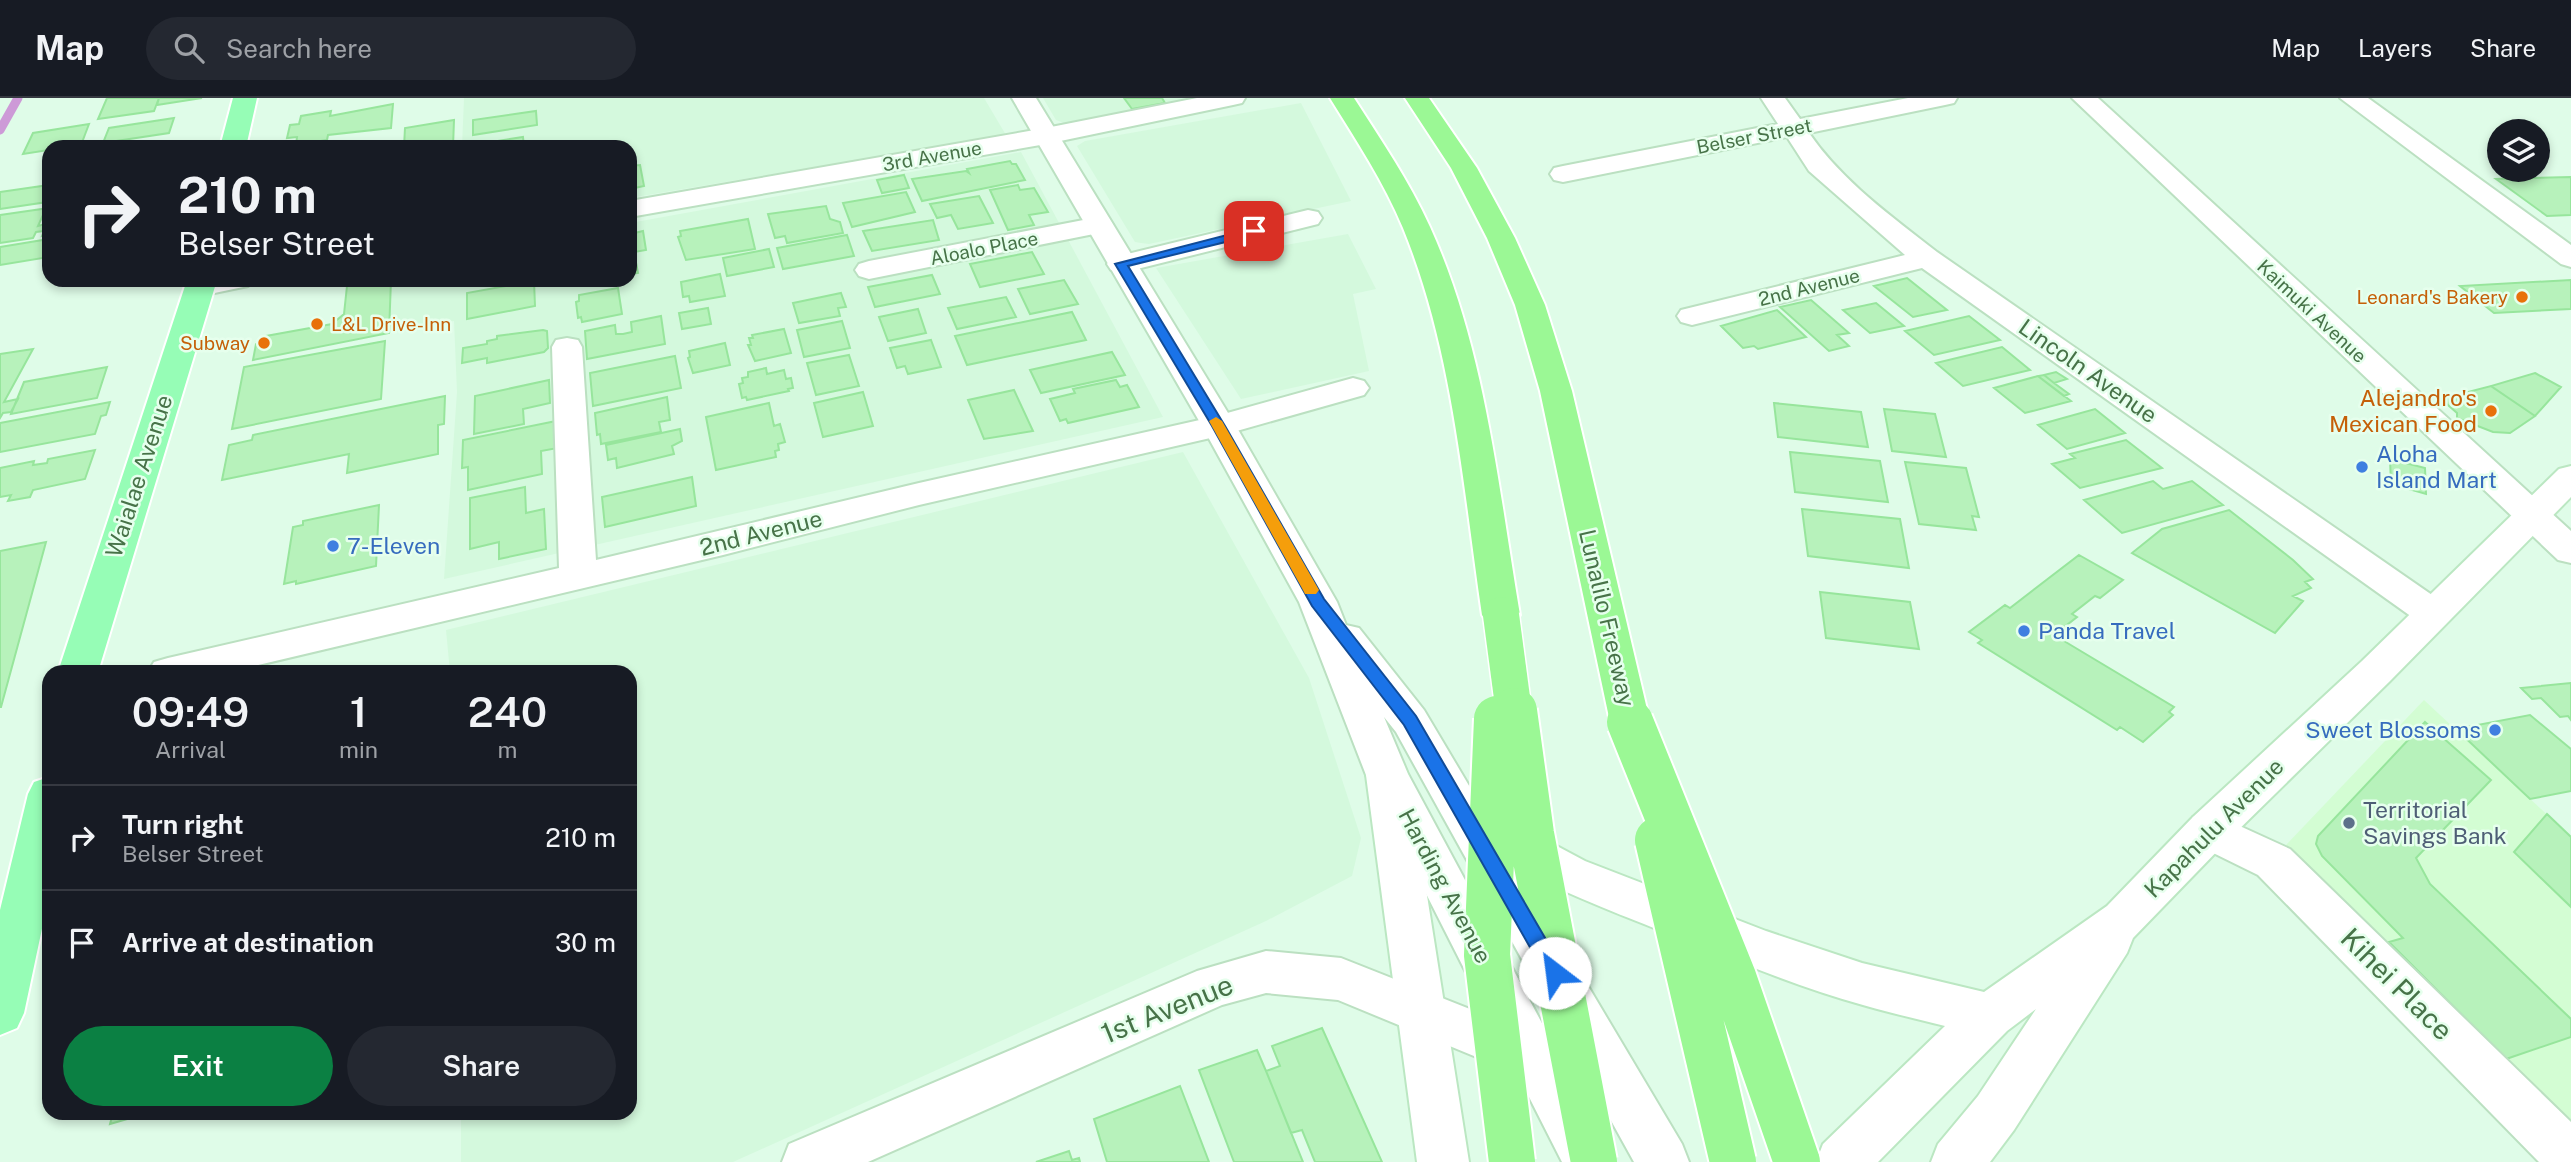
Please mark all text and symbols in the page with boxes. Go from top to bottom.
search box [146,17,636,80]
text: Map [35,29,104,67]
icon: search [170,29,208,67]
text: Search here [226,33,372,64]
text: Map [2271,34,2320,62]
text: Layers [2358,34,2432,62]
text: Share [2470,34,2536,62]
street label: Belser Street [1694,114,1814,158]
map controls [2487,119,2550,182]
button: layers [2487,119,2550,182]
street label: 3rd Avenue [881,136,983,176]
text: 210 m [178,166,317,224]
icon: right [63,168,154,259]
pin [1224,201,1284,261]
icon: arrive [1235,212,1273,250]
text: Belser Street [178,225,375,262]
street label: Aloalo Place [928,227,1040,269]
street label: Kaimuki Avenue [2253,255,2371,367]
street label: 2nd Avenue [1756,264,1862,310]
place label: Leonard's Bakery [2356,286,2508,308]
marker: Leonard's Bakery [2514,289,2530,305]
place label: L&L Drive-Inn [331,313,451,335]
street label: Lincoln Avenue [2014,313,2163,428]
marker: L&L Drive-Inn [309,316,325,332]
place label: Subway [180,332,250,354]
marker: Subway [256,335,272,351]
place label: Alejandro's Mexican Food [2329,384,2477,437]
street label: Waialae Avenue [100,391,177,560]
marker: Alejandro's Mexican Food [2483,403,2499,419]
place label: Aloha Island Mart [2376,440,2497,493]
marker: Aloha Island Mart [2354,459,2370,475]
street label: 2nd Avenue [697,504,825,561]
street label: Lunalilo Freeway [1574,527,1641,709]
place label: 7-Eleven [347,532,440,559]
marker: 7-Eleven [325,538,341,554]
place label: Panda Travel [2038,617,2176,644]
marker: Panda Travel [2016,623,2032,639]
text: 09:49 [132,687,249,736]
text: 1 [350,687,367,736]
text: 240 [468,687,547,736]
place label: Sweet Blossoms [2305,716,2481,743]
marker: Sweet Blossoms [2487,722,2503,738]
text: Arrival [155,736,226,763]
text: min [339,736,378,763]
text: m [498,736,518,763]
street label: Kapahulu Avenue [2138,752,2289,903]
place label: Territorial Savings Bank [2363,796,2507,849]
street label: Harding Avenue [1393,804,1497,968]
text: Turn right [122,809,244,840]
marker: Territorial Savings Bank [2341,815,2357,831]
icon: right [63,819,101,857]
text: 210 m [545,822,616,853]
text: Belser Street [122,840,264,867]
street label: Kihei Place [2335,921,2460,1046]
icon: arrive [63,924,101,962]
text: Arrive at destination [122,927,374,958]
text: 30 m [555,927,616,958]
position arrow [1518,936,1592,1010]
street label: 1st Avenue [1096,967,1237,1050]
button: Exit [63,1026,333,1106]
button: Share [347,1026,616,1106]

